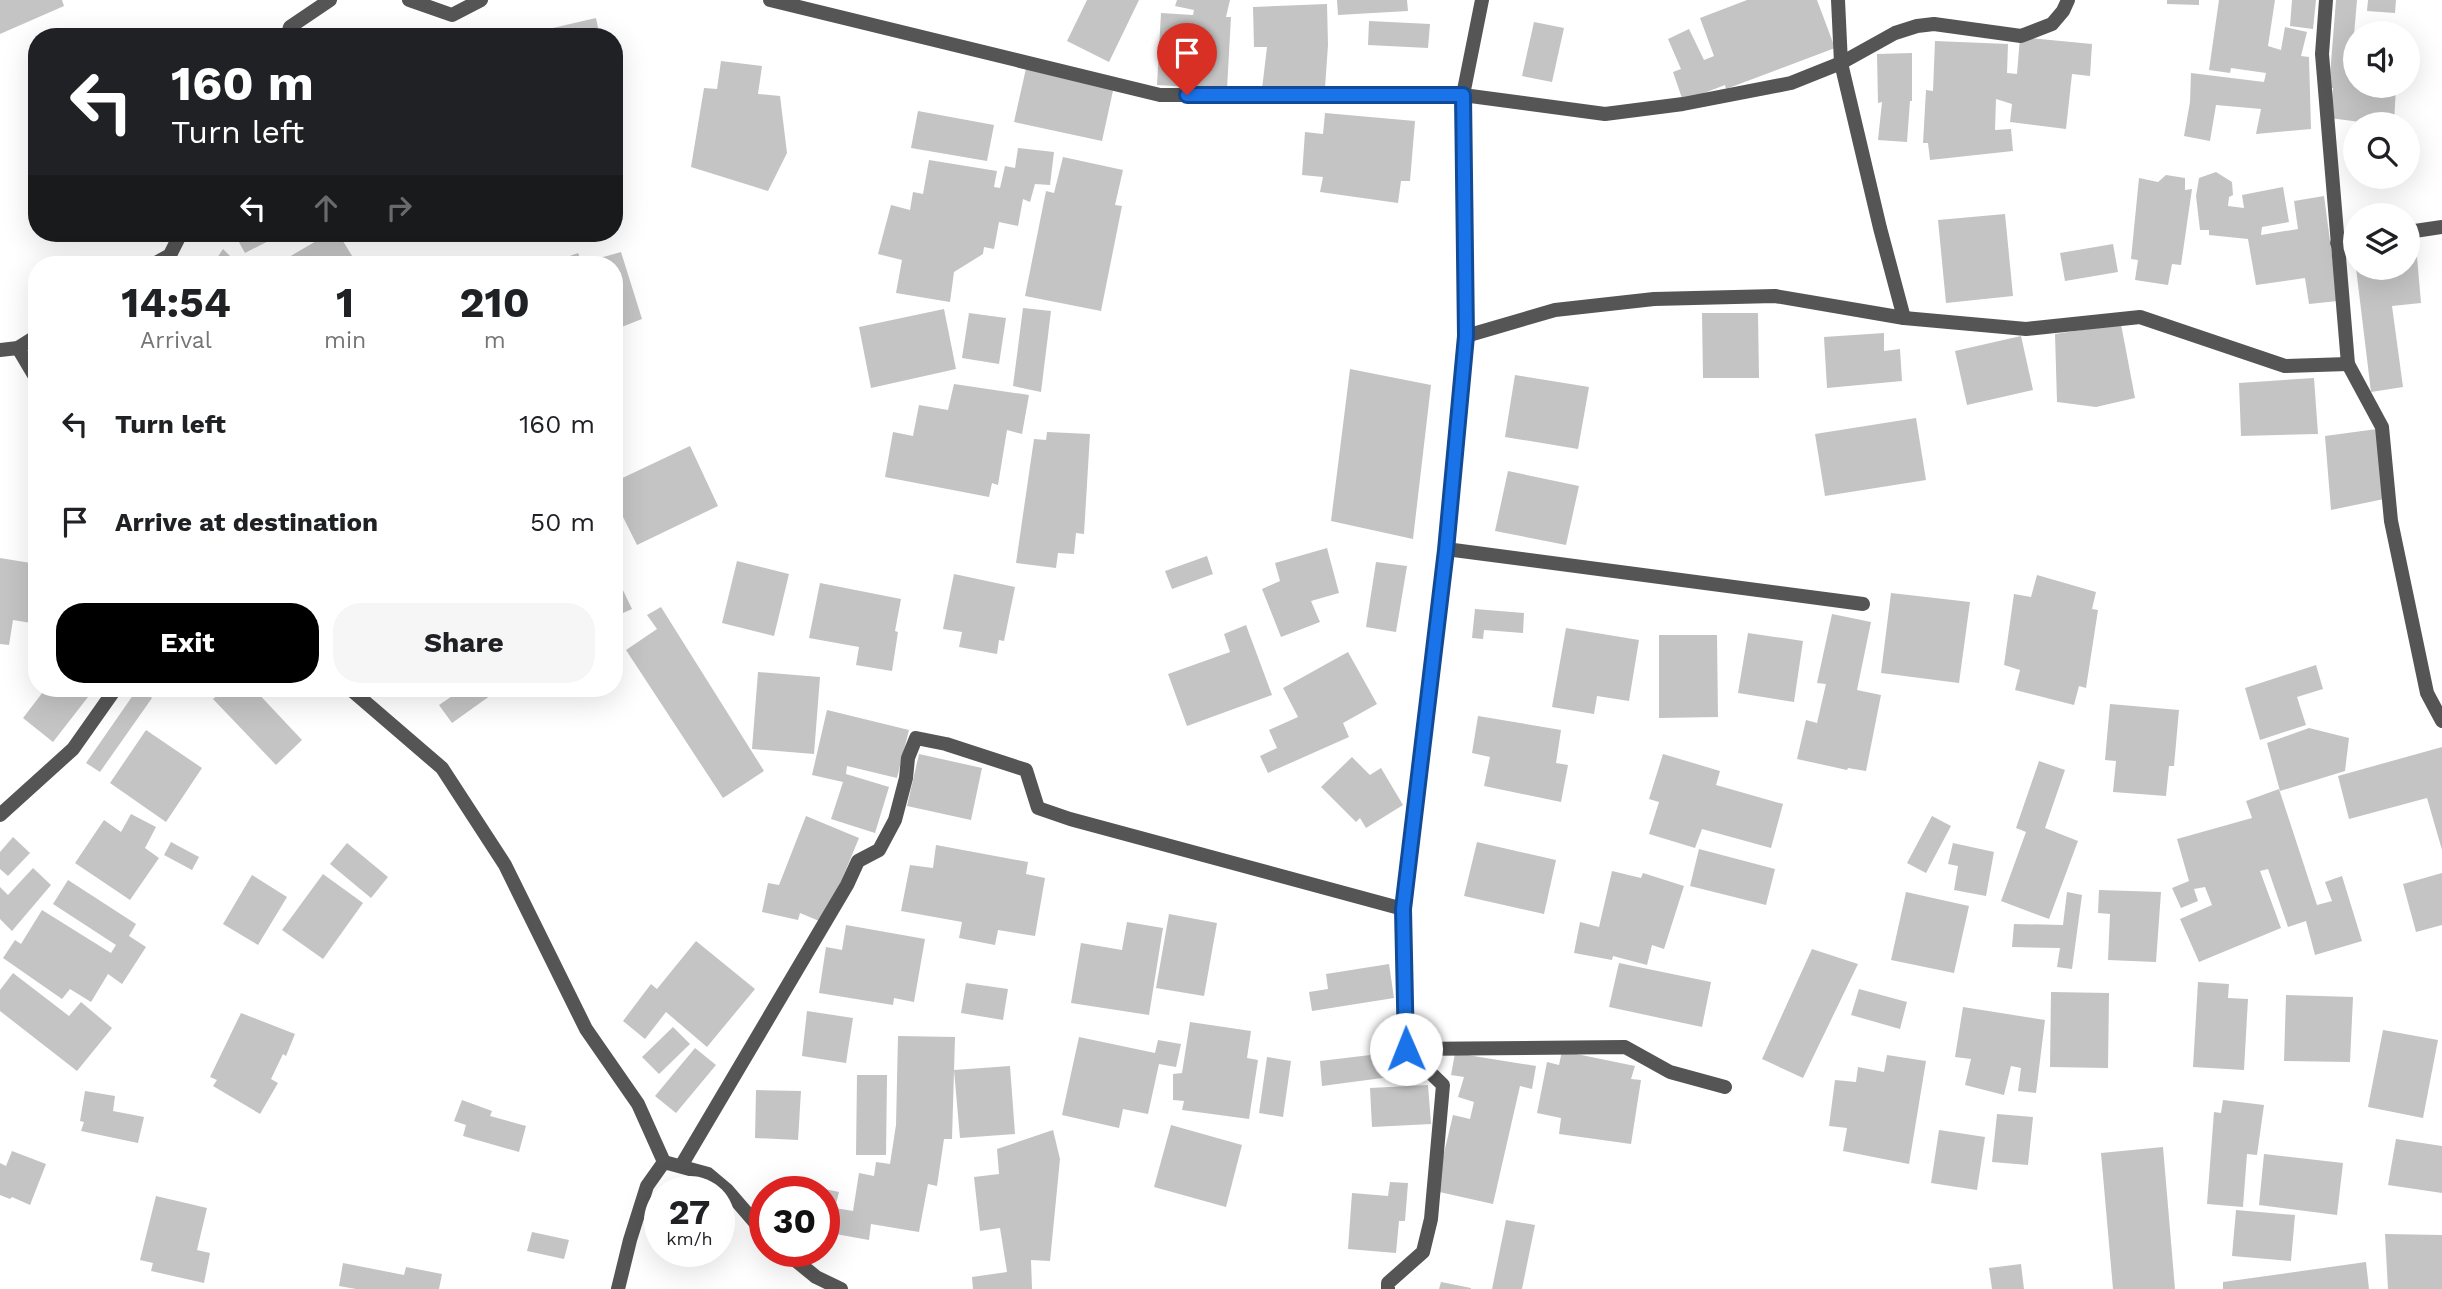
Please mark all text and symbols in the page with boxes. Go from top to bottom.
map controls [2343,21,2420,280]
button: sound [2343,21,2420,98]
pin [1157,23,1217,95]
icon: arrive [1168,34,1206,72]
text: 160 m [171,54,314,112]
icon: left [56,56,147,147]
button: search [2343,112,2420,189]
text: Turn left [171,113,304,151]
icon: left [234,189,272,227]
icon: ahead [307,189,345,227]
icon: right [380,189,418,227]
button: layers [2343,203,2420,280]
text: 14:54 [121,278,231,327]
text: 1 [336,278,354,327]
text: 210 [460,278,530,327]
text: Arrival [140,327,212,354]
text: min [324,327,366,354]
text: m [484,327,506,354]
icon: left [56,405,94,443]
text: Turn left [115,409,226,439]
text: 160 m [519,409,595,439]
icon: arrive [56,503,94,541]
text: Arrive at destination [115,507,378,537]
text: 50 m [530,507,595,537]
button: Exit [56,603,319,683]
button: Share [333,603,595,683]
position arrow [1369,1012,1443,1086]
speed limit sign: 30 [749,1176,840,1267]
text: 27 [669,1191,710,1233]
text: km/h [666,1228,713,1249]

